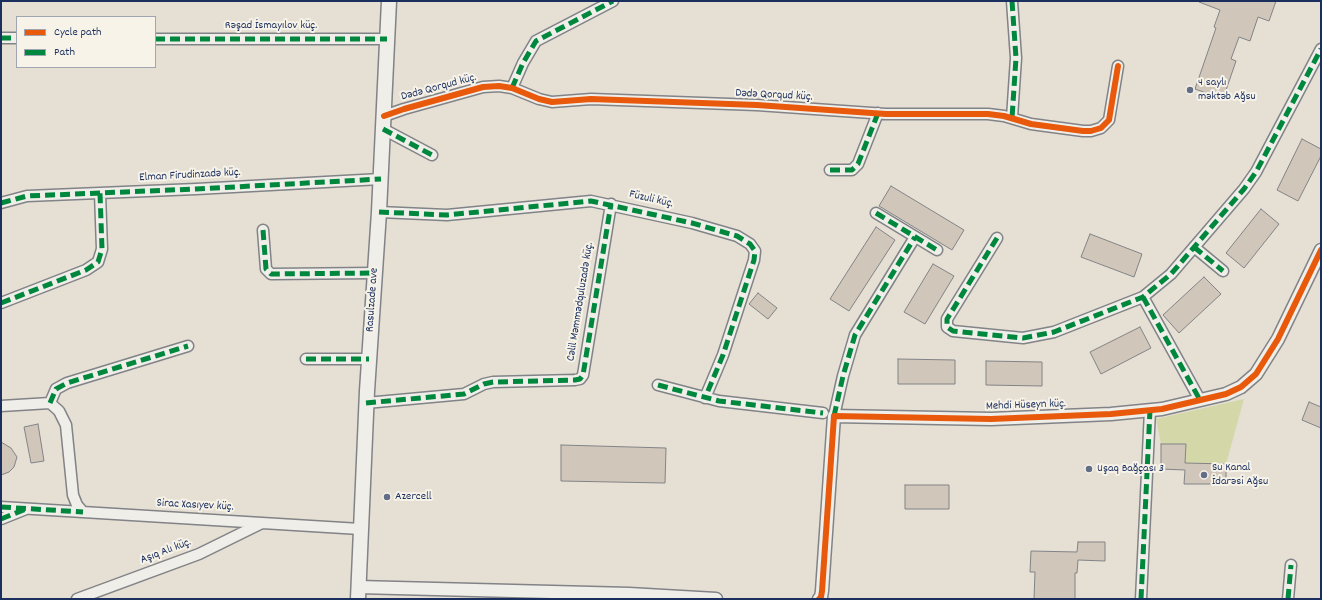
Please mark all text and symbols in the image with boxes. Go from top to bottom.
legend [16,16,156,68]
street label: Rəşad İsmayılov küç. [225,19,317,33]
text: Cycle path [54,24,102,41]
text: Path [54,44,75,61]
street label: Dədə Qorqud küç. [400,71,478,105]
place label: 4 saylı məktəb Ağsu [1198,76,1256,104]
marker: 4 saylı məktəb Ağsu [1185,85,1195,95]
street label: Dədə Qorqud küç. [735,87,813,105]
street label: Elman Firudinzadə küç. [139,166,241,186]
street label: Füzuli küç. [627,188,675,212]
street label: Cəlil Məmmədquluzadə küç. [564,242,598,362]
street label: Rasulzade ave [364,267,382,333]
street label: Mehdi Hüseyn küç. [986,397,1066,415]
place label: Su Kanal İdarəsi Ağsu [1212,461,1268,489]
place label: Uşaq Bağçası 3 [1097,462,1164,476]
marker: Uşaq Bağçası 3 [1084,464,1094,474]
marker: Su Kanal İdarəsi Ağsu [1199,470,1209,480]
place label: Azercell [395,490,432,504]
marker: Azercell [382,492,392,502]
street label: Sirac Xasıyev küç. [156,497,234,515]
street label: Aşıq Alı küç. [139,536,193,568]

